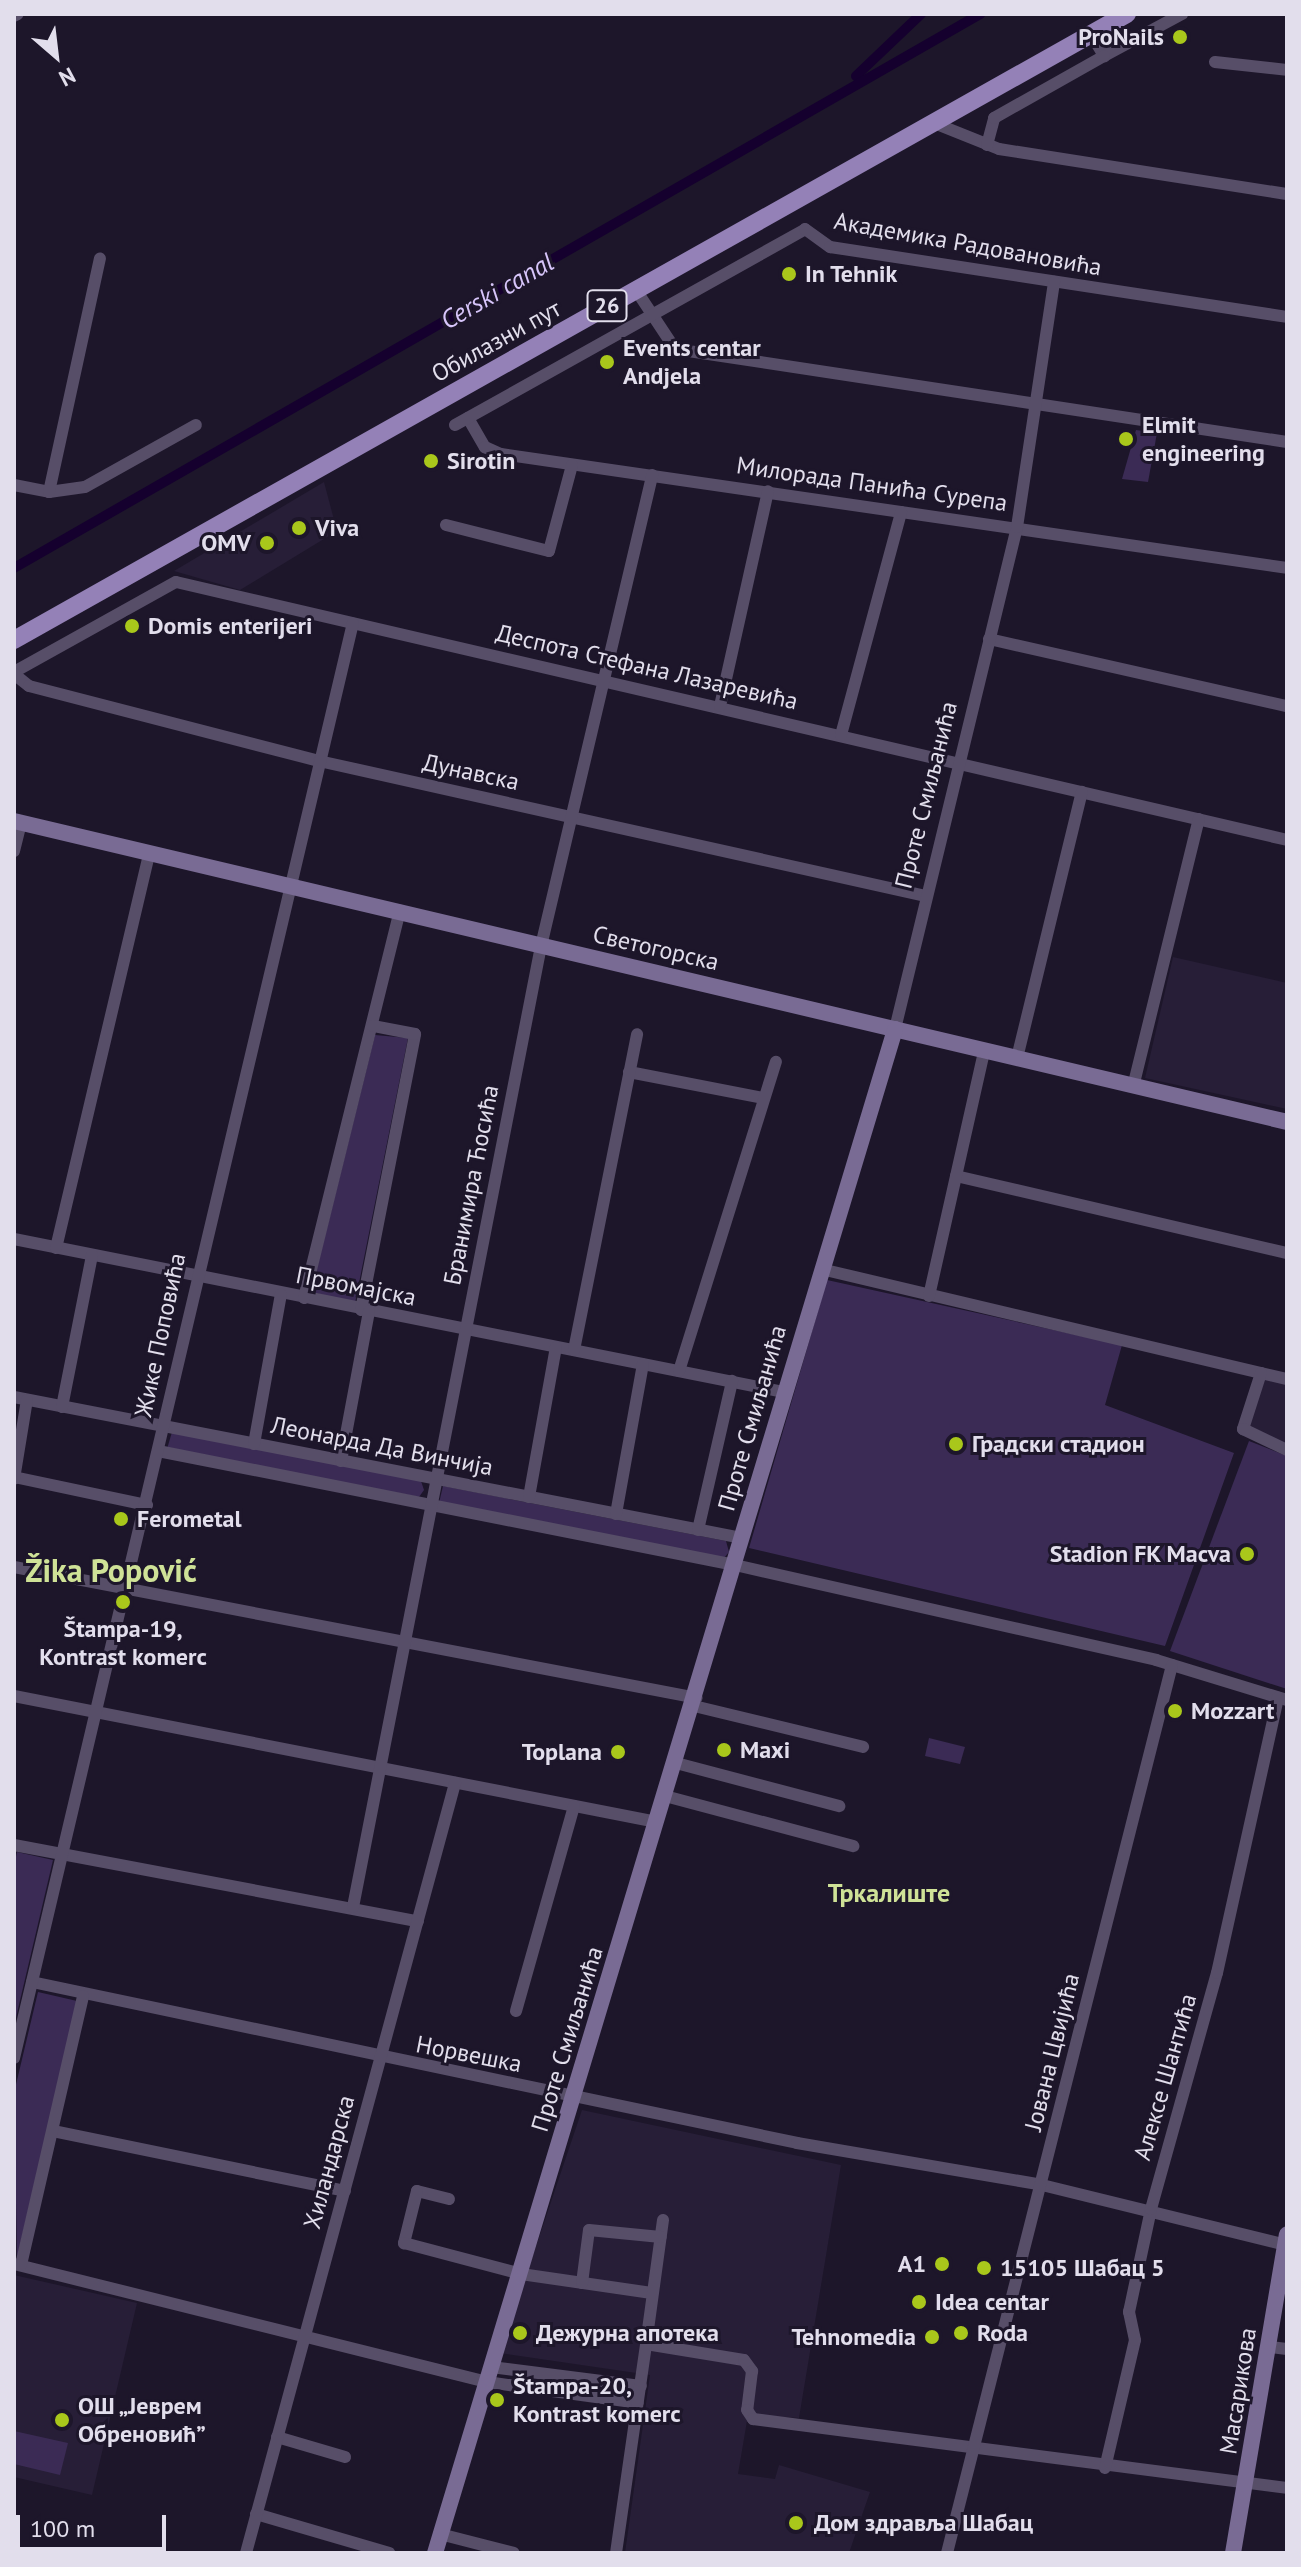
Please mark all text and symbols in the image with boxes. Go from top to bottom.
north arrow [16,16,96,96]
place label: ProNails [1078,23,1164,51]
marker: ProNails [1171,28,1189,46]
text: N [54,61,80,93]
street label: Академика Радовановића [832,206,1104,282]
water label: Cerski canal [435,246,559,336]
place label: In Tehnik [805,260,898,288]
marker: In Tehnik [780,265,798,283]
road number: 26 [585,288,629,324]
street label: Обилазни пут [426,294,566,388]
place label: Events centar Andjela [623,334,761,390]
marker: Events centar Andjela [598,353,616,371]
place label: Elmit engineering [1142,411,1265,467]
marker: Elmit engineering [1117,430,1135,448]
place label: Sirotin [447,447,515,475]
street label: Милорада Панића Сурепа [735,451,1009,517]
marker: Sirotin [422,452,440,470]
place label: Viva [315,514,359,542]
marker: Viva [290,519,308,537]
place label: OMV [201,529,251,557]
marker: OMV [258,534,276,552]
place label: Domis enterijeri [148,612,312,640]
marker: Domis enterijeri [123,617,141,635]
street label: Деспота Стефана Лазаревића [493,618,801,716]
street label: Проте Смиљанића [889,698,963,892]
street label: Дунавска [420,748,522,796]
street label: Светогорска [590,920,722,976]
street label: Бранимира Ћосића [437,1082,505,1288]
street label: Жике Поповића [129,1250,191,1420]
street label: Првомајска [294,1260,418,1312]
street label: Проте Смиљанића [712,1322,792,1514]
street label: Леонарда Да Винчија [268,1410,496,1482]
place label: Градски стадион [972,1430,1145,1458]
marker: Градски стадион [947,1435,965,1453]
place label: Ferometal [137,1505,242,1533]
marker: Ferometal [112,1510,130,1528]
place label: Stadion FK Macva [1049,1540,1231,1568]
marker: Stadion FK Macva [1238,1545,1256,1563]
district label: Žika Popović [25,1551,197,1589]
marker: Štampa-19, Kontrast komerc [114,1593,132,1611]
place label: Štampa-19, Kontrast komerc [39,1615,207,1671]
place label: Mozzart [1191,1697,1274,1725]
marker: Mozzart [1166,1702,1184,1720]
place label: Maxi [740,1736,790,1764]
place label: Toplana [522,1738,602,1766]
marker: Maxi [715,1741,733,1759]
marker: Toplana [609,1743,627,1761]
district label: Тркалиште [828,1877,950,1909]
street label: Проте Смиљанића [525,1943,609,2135]
street label: Јована Цвијића [1019,1970,1085,2134]
street label: Алексе Шантића [1127,1990,1203,2164]
street label: Норвешка [414,2030,524,2078]
street label: Хиландарска [297,2092,361,2232]
place label: A1 [898,2250,926,2278]
place label: 15105 Шабац 5 [1000,2254,1165,2282]
marker: A1 [933,2255,951,2273]
marker: 15105 Шабац 5 [975,2259,993,2277]
place label: Idea centar [935,2288,1049,2316]
marker: Idea centar [910,2293,928,2311]
place label: Дежурна апотека [536,2319,719,2347]
place label: Roda [977,2319,1028,2347]
place label: Tehnomedia [791,2323,916,2351]
marker: Дежурна апотека [511,2324,529,2342]
marker: Roda [952,2324,970,2342]
street label: Масарикова [1214,2326,1262,2456]
marker: Tehnomedia [923,2328,941,2346]
place label: Štampa-20, Kontrast komerc [513,2372,681,2428]
marker: Štampa-20, Kontrast komerc [488,2391,506,2409]
place label: ОШ „Јеврем Обреновић” [78,2392,206,2448]
marker: ОШ „Јеврем Обреновић” [53,2411,71,2429]
scale bar [20,2499,170,2549]
place label: Дом здравља Шабац [814,2509,1033,2537]
marker: Дом здравља Шабац [785,2512,807,2534]
text: 100 m [30,2513,95,2544]

